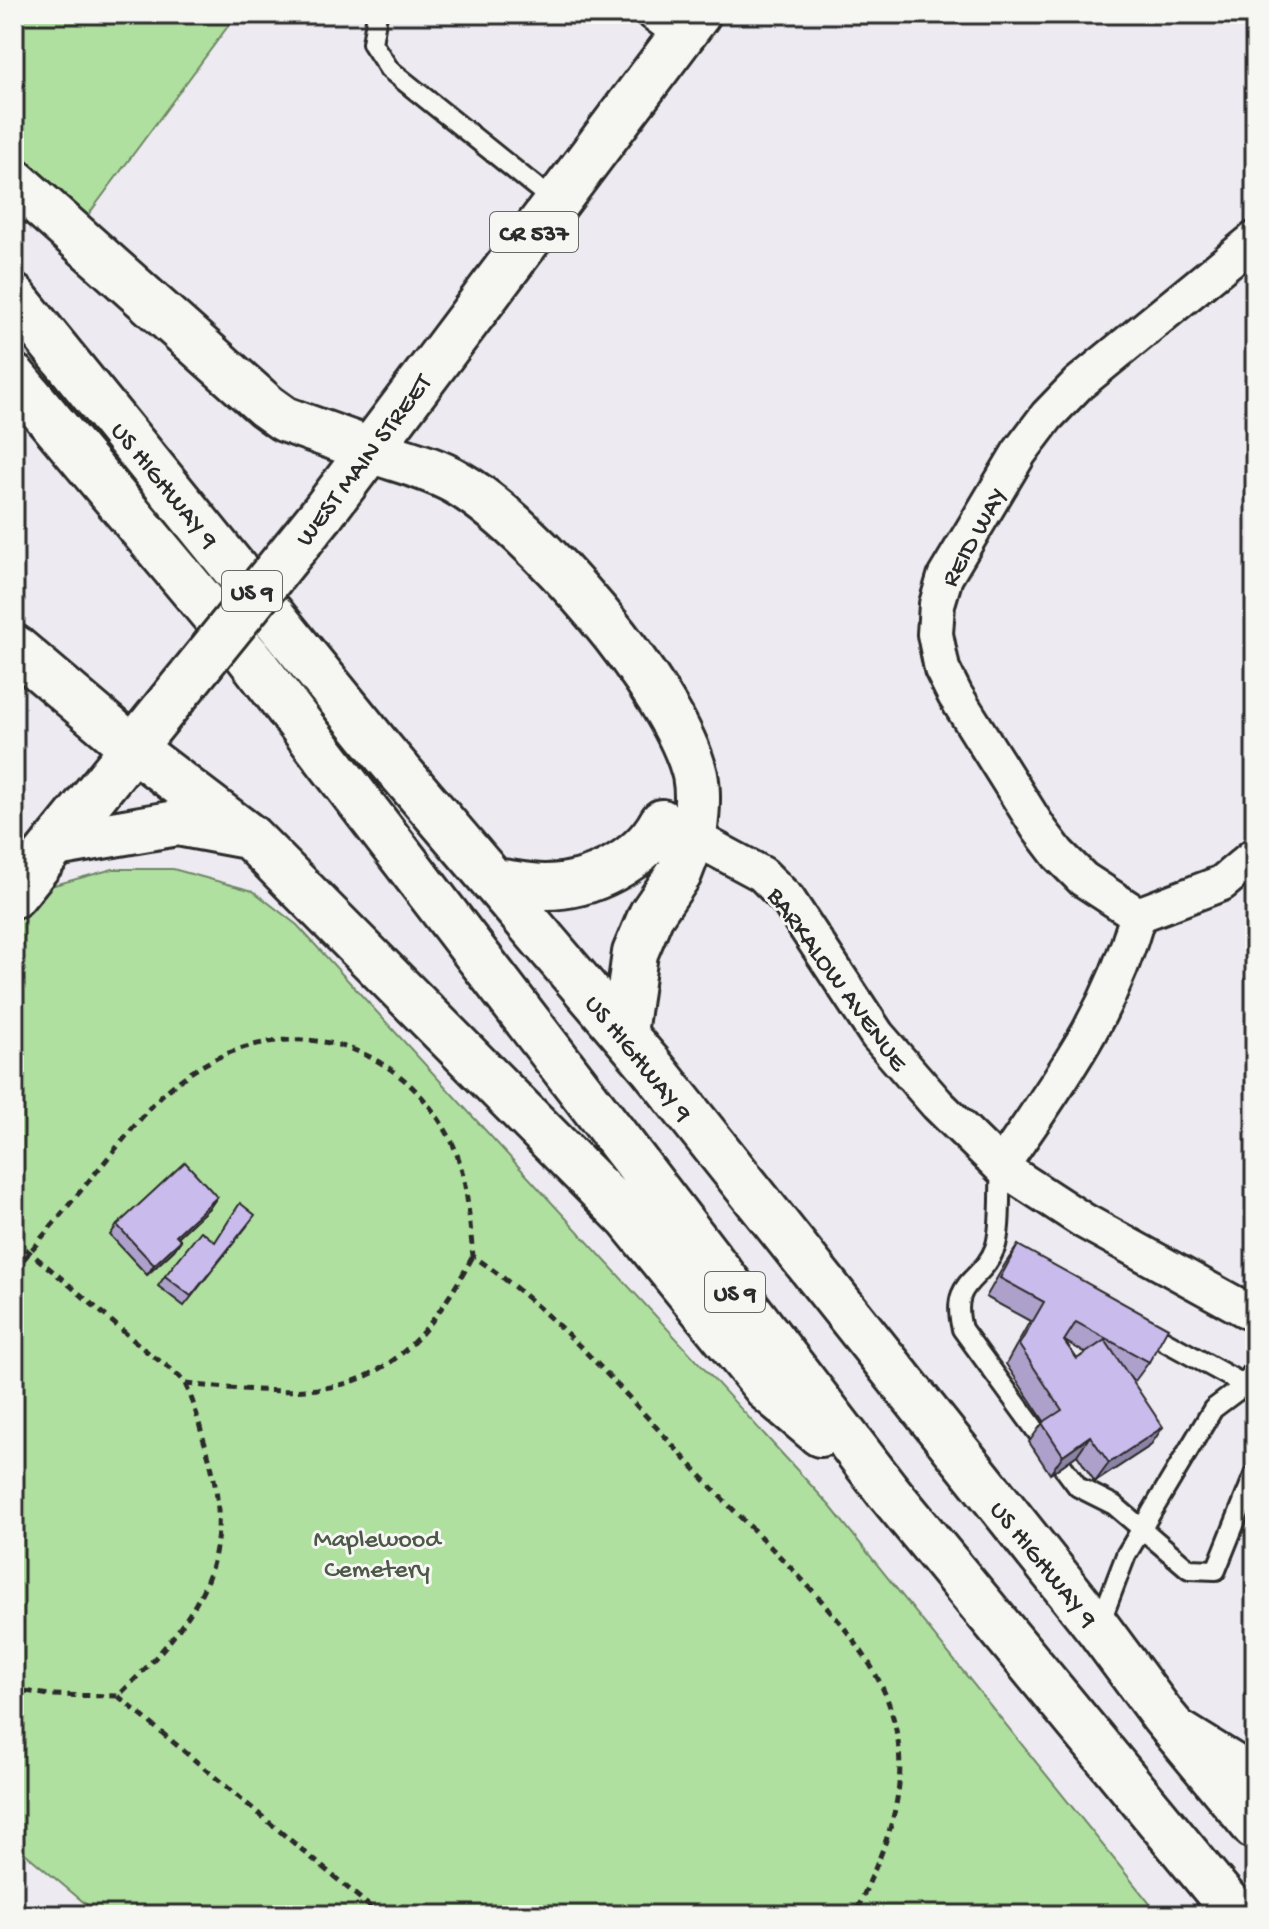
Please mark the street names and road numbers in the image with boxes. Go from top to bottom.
road number: CR 537 [490,212,578,252]
street label: WEST MAIN STREET [291,369,441,554]
street label: US HIGHWAY 9 [102,417,223,557]
street label: REID WAY [936,483,1016,593]
road number: US 9 [222,571,282,611]
street label: BARKALOW AVENUE [758,882,913,1079]
street label: US HIGHWAY 9 [576,990,697,1130]
road number: US 9 [705,1272,765,1312]
street label: US HIGHWAY 9 [981,1496,1102,1636]

